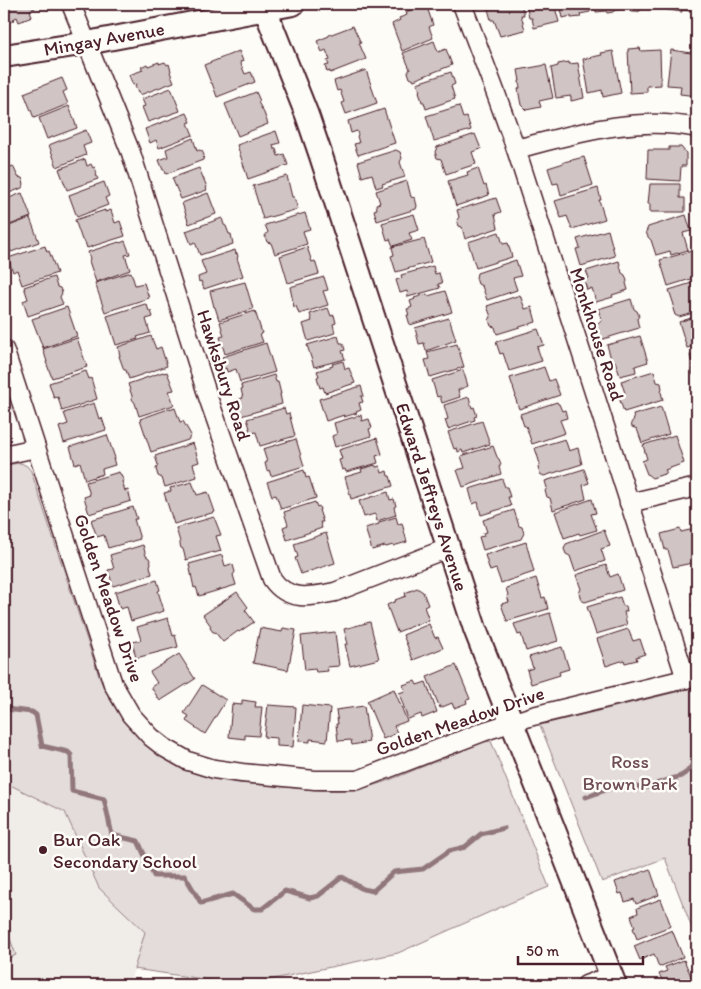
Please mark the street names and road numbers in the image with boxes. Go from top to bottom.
street label: Mingay Avenue [42,17,166,61]
street label: Monkhouse Road [565,265,629,403]
street label: Hawksbury Road [192,307,256,444]
street label: Edward Jeffreys Avenue [391,400,473,594]
street label: Golden Meadow Drive [69,511,149,685]
street label: Golden Meadow Drive [373,681,547,761]

